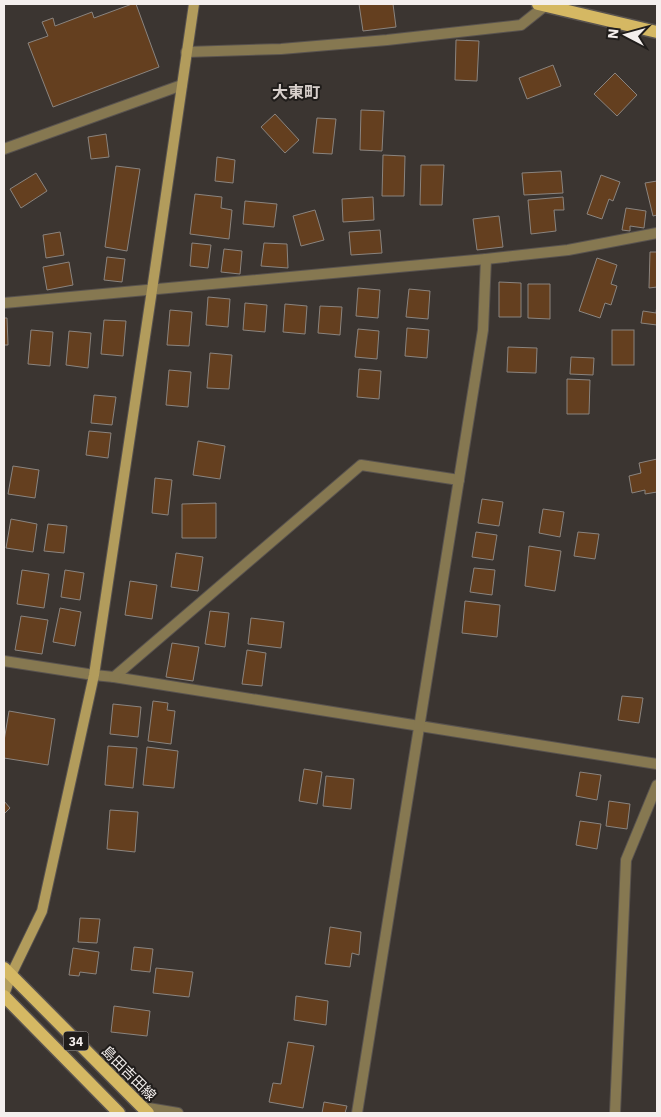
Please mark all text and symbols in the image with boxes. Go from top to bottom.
north arrow [601,10,651,60]
text: N [604,28,623,40]
district label: 大東町 [272,82,320,102]
road number: 34 [64,1032,88,1050]
street label: 島田吉田線 [98,1042,160,1104]

